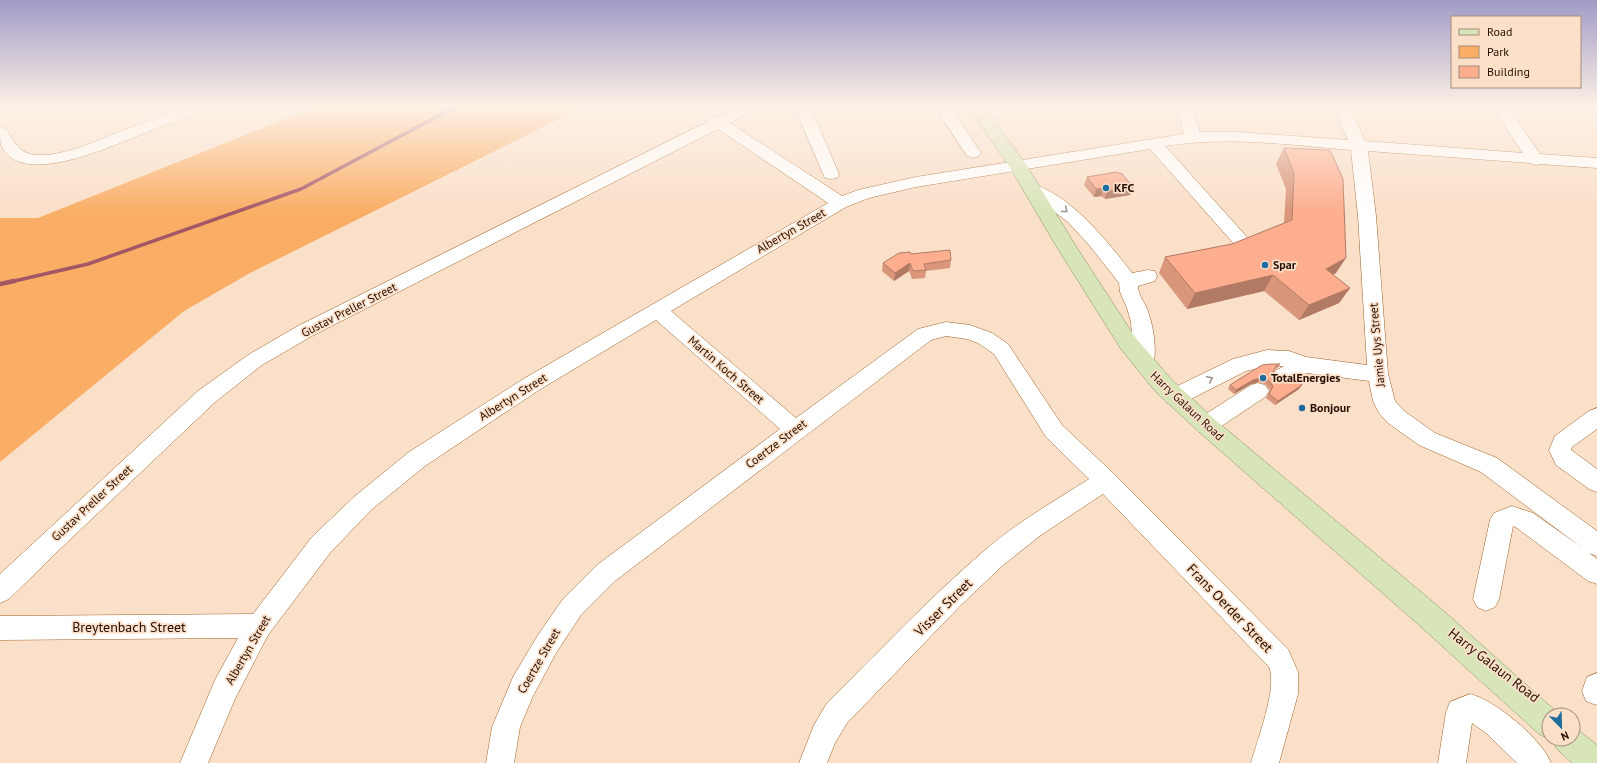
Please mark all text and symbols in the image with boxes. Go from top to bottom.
legend [1451,16,1581,88]
text: Road [1487,24,1512,39]
text: Park [1487,44,1509,59]
text: Building [1487,64,1530,79]
place label: KFC [1114,180,1135,195]
marker: KFC [1101,183,1111,193]
street label: Albertyn Street [753,205,828,256]
one-way arrow [1060,205,1067,212]
place label: Spar [1273,257,1297,272]
marker: Spar [1260,260,1270,270]
street label: Gustav Preller Street [299,279,399,340]
street label: Jamie Uys Street [1365,303,1388,389]
street label: Martin Koch Street [685,332,767,407]
street label: Harry Galaun Road [1148,368,1227,443]
street label: Albertyn Street [476,370,550,424]
place label: TotalEnergies [1271,370,1340,385]
marker: TotalEnergies [1258,373,1268,383]
one-way arrow [1206,376,1213,384]
place label: Bonjour [1310,400,1351,415]
marker: Bonjour [1297,403,1307,413]
street label: Coertze Street [742,416,809,471]
street label: Gustav Preller Street [48,461,135,544]
street label: Frans Oerder Street [1183,560,1277,656]
street label: Visser Street [909,574,976,641]
street label: Albertyn Street [222,612,273,687]
street label: Breytenbach Street [72,618,186,636]
street label: Harry Galaun Road [1445,624,1543,706]
street label: Coertze Street [514,626,563,696]
north arrow [1541,707,1581,747]
text: N [1559,728,1571,744]

